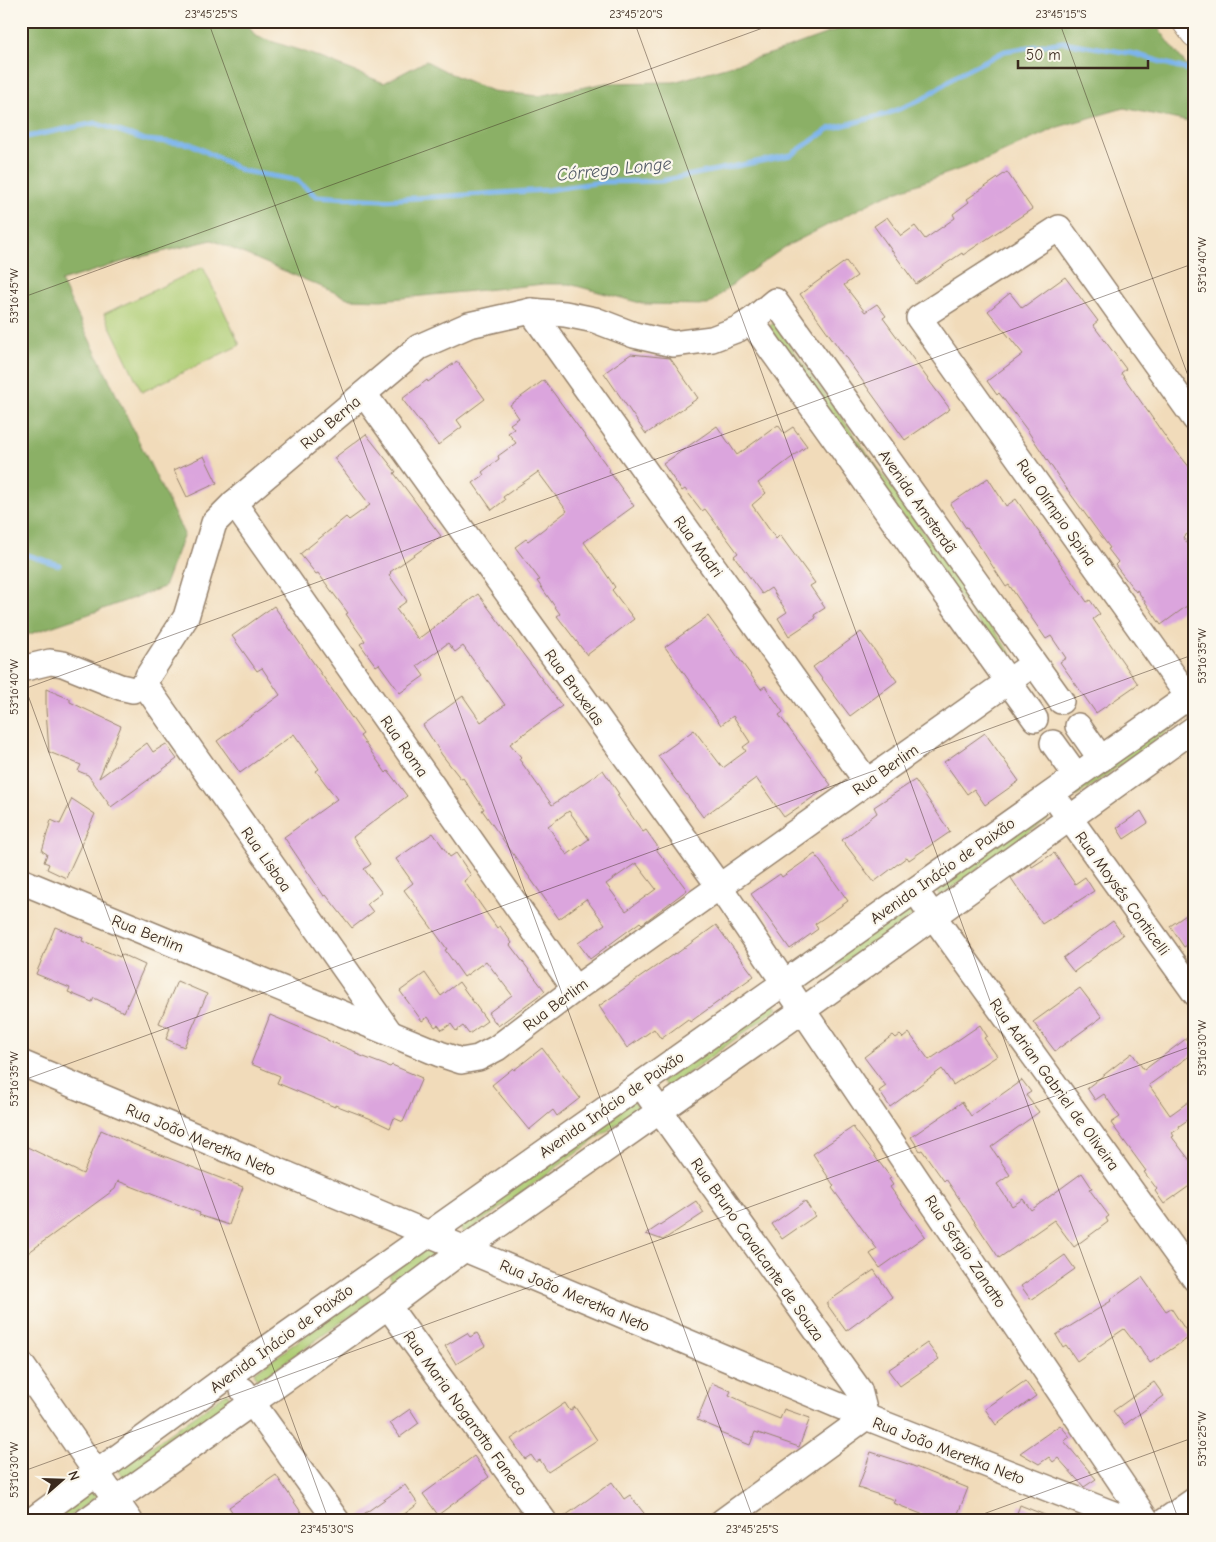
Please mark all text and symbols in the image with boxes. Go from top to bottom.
text: 23°45'25"S [185,7,238,21]
text: 23°45'20"S [609,7,663,21]
text: 23°45'15"S [1035,7,1087,21]
scale bar [1018,38,1148,70]
text: 50 m [1026,46,1061,64]
water label: Córrego Longe [556,153,672,186]
text: 53°16'40"W [1195,236,1209,293]
text: 53°16'45"W [7,268,21,324]
street label: Rua Berna [297,393,364,453]
street label: Avenida Amsterdã [875,446,960,557]
street label: Rua Olímpio Spina [1013,456,1100,569]
street label: Rua Madri [670,512,726,581]
text: 53°16'35"W [1195,628,1209,684]
street label: Rua Bruxelas [541,646,608,729]
text: 53°16'40"W [7,658,21,715]
street label: Rua Roma [377,712,432,781]
street label: Rua Berlim [849,741,922,799]
street label: Avenida Inácio de Paixão [867,814,1018,928]
street label: Rua Lisboa [237,824,295,895]
street label: Rua Moysés Conticelli [1071,828,1173,959]
street label: Rua Berlim [109,911,186,957]
street label: Rua Berlim [520,975,591,1035]
street label: Rua Adrian Gabriel de Oliveira [986,995,1123,1174]
text: 53°16'30"W [1195,1019,1209,1076]
street label: Avenida Inácio de Paixão [536,1048,687,1162]
text: 53°16'35"W [7,1051,21,1107]
street label: Rua João Meretka Neto [123,1100,278,1180]
street label: Rua Bruno Cavalcante de Souza [687,1155,827,1344]
street label: Rua Sérgio Zanatto [921,1192,1009,1311]
street label: Rua João Meretka Neto [497,1256,652,1336]
street label: Avenida Inácio de Paixão [206,1281,357,1397]
street label: Rua Maria Nogarotto Faneco [399,1328,531,1499]
text: 53°16'25"W [1195,1411,1209,1467]
street label: Rua João Meretka Neto [870,1414,1027,1488]
text: 53°16'30"W [7,1441,21,1498]
north arrow [38,1454,88,1504]
text: N [64,1469,83,1483]
text: 23°45'30"S [300,1522,354,1536]
text: 23°45'25"S [726,1522,779,1536]

